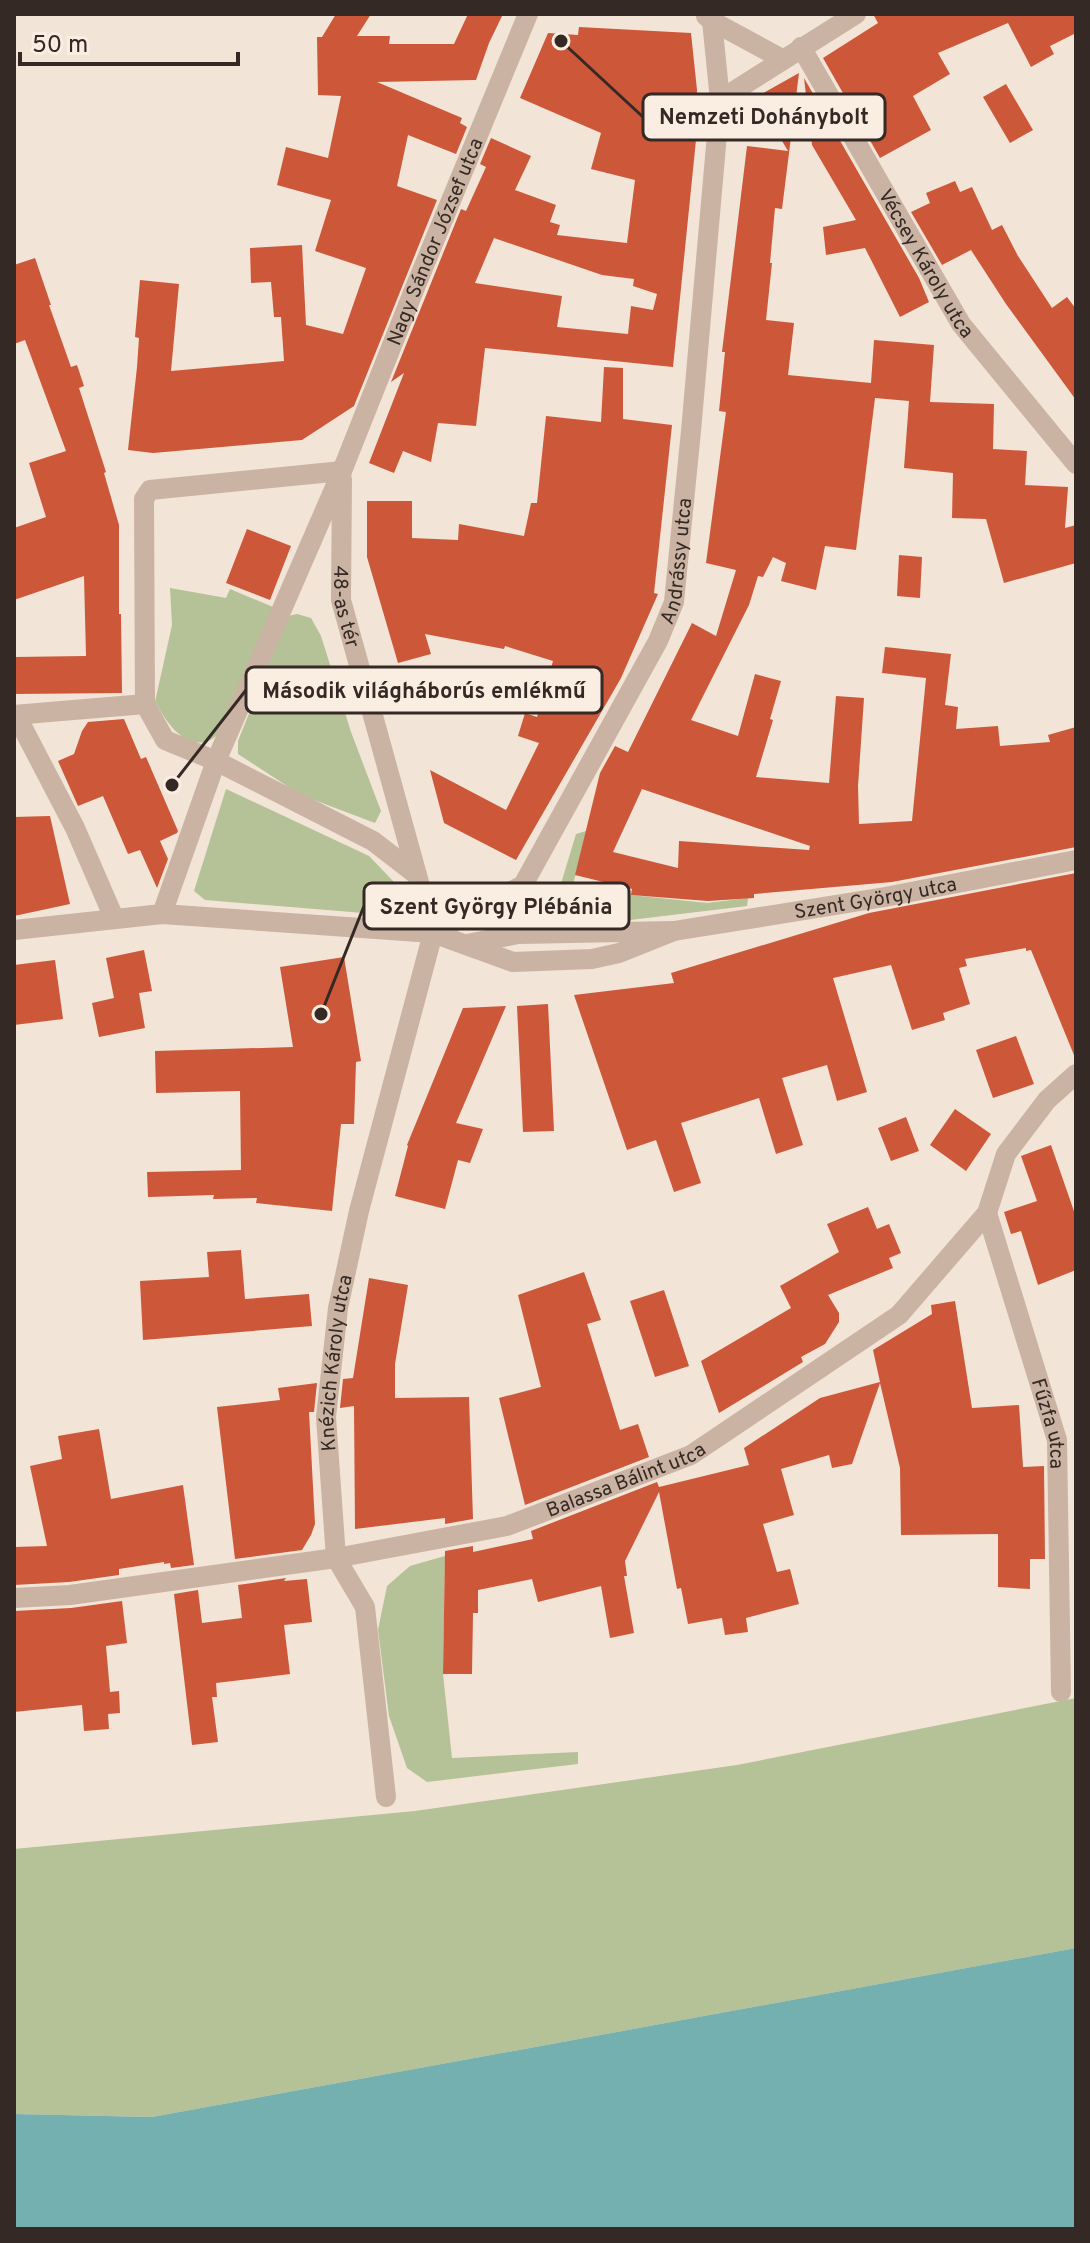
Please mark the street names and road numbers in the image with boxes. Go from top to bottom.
street label: Nagy Sándor József utca [382,134,490,350]
street label: Vécsey Károly utca [871,185,979,345]
street label: Andrássy utca [655,497,699,629]
street label: 48-as tér [326,565,365,651]
street label: Szent György utca [792,872,959,926]
street label: Knézich Károly utca [315,1272,360,1452]
street label: Fűzfa utca [1024,1376,1068,1469]
street label: Balassa Bálint utca [543,1438,712,1525]

